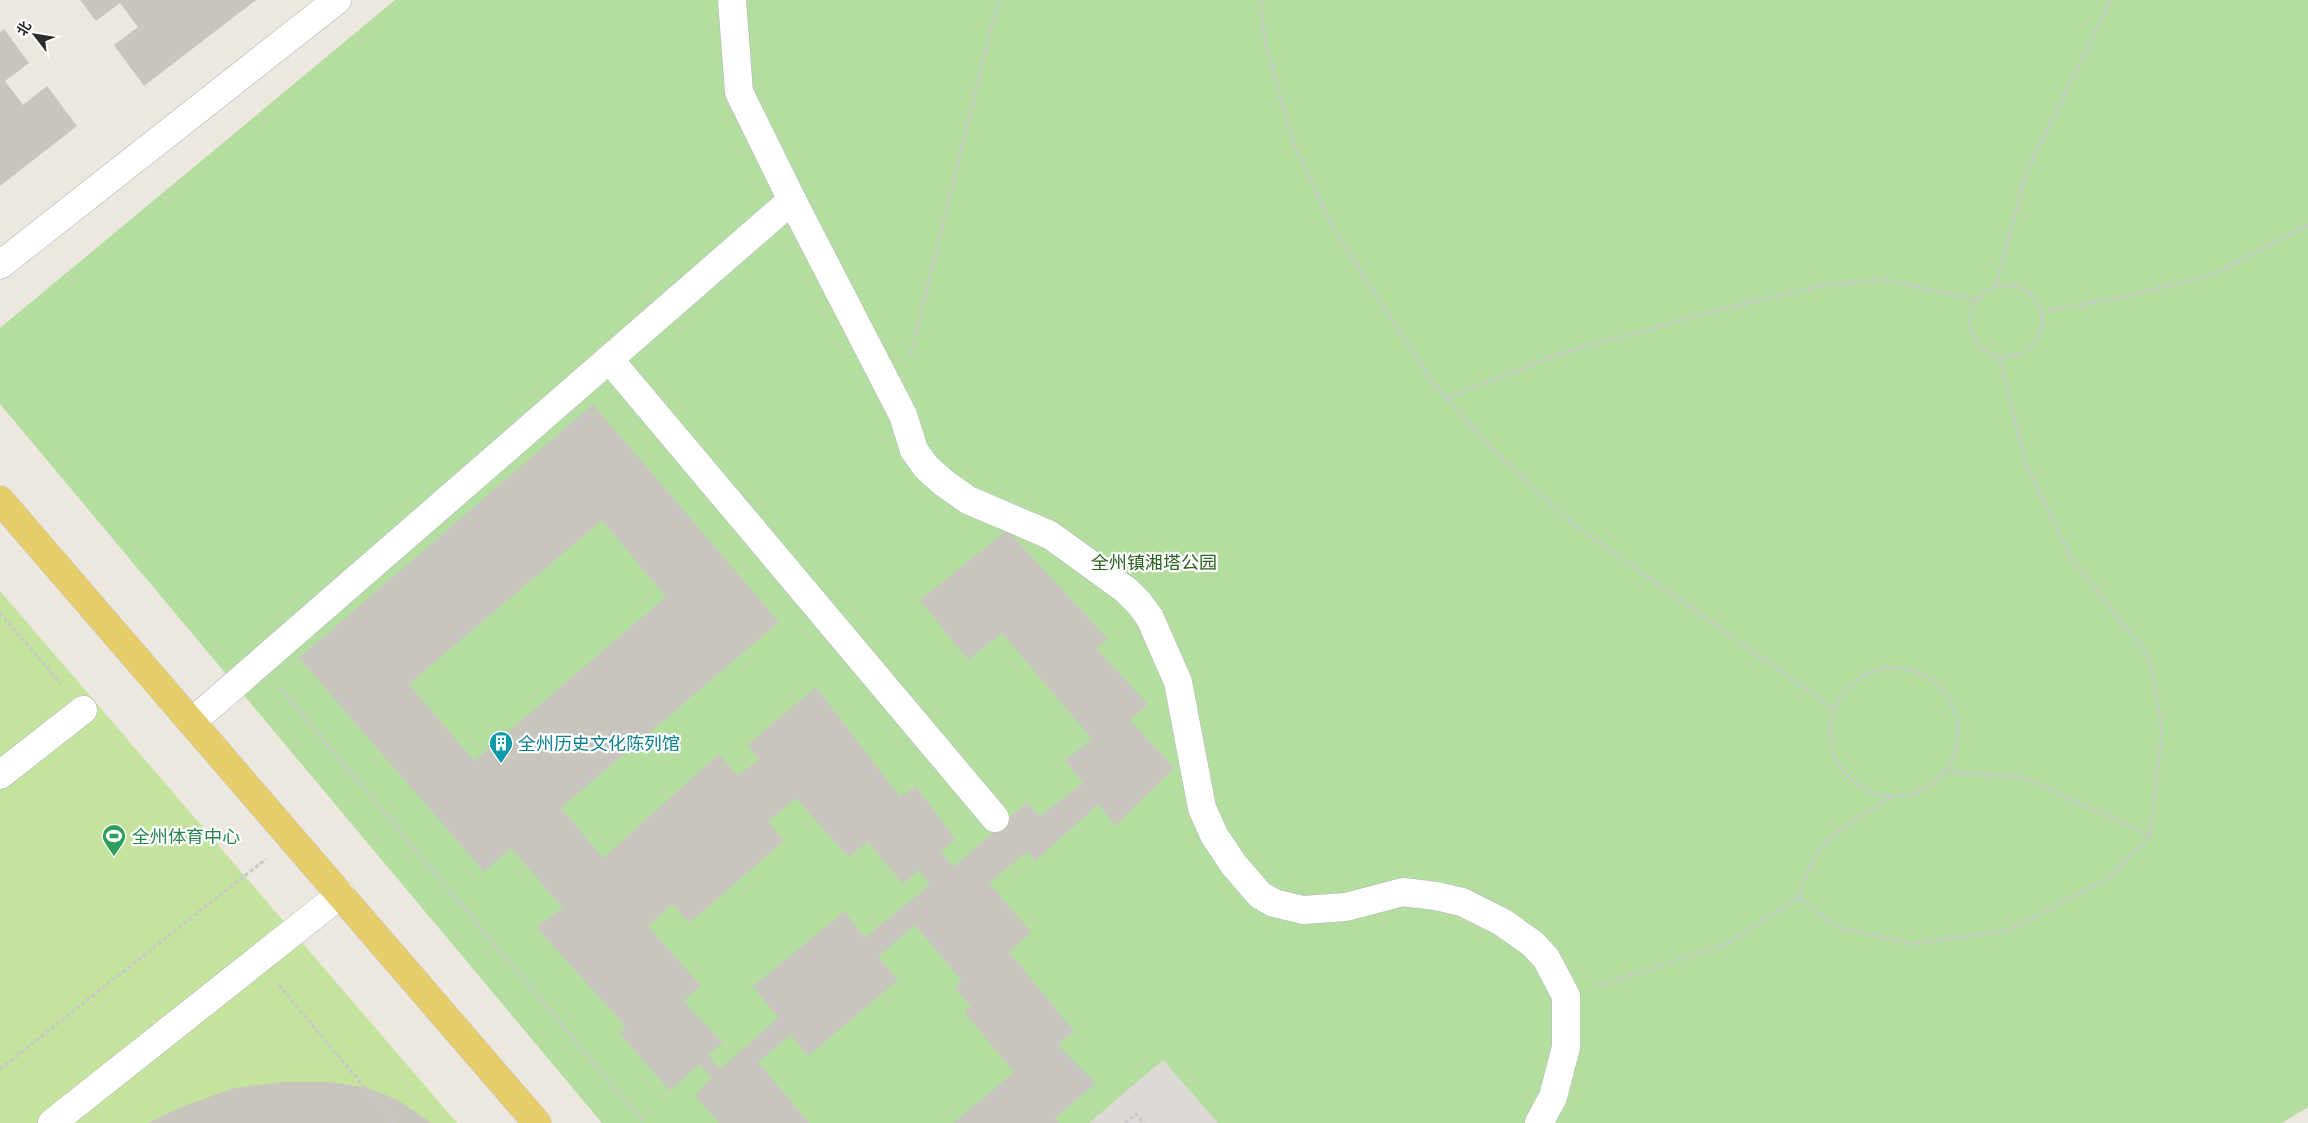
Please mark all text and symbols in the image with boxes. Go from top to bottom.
north arrow [10,10,60,60]
text: 北 [13,18,35,39]
park label: 全州镇湘塔公园 [1091,551,1217,574]
building icon: 全州历史文化陈列馆 [488,730,514,764]
place label: 全州历史文化陈列馆 [518,732,680,755]
sports icon: 全州体育中心 [101,823,127,857]
place label: 全州体育中心 [132,825,240,848]

